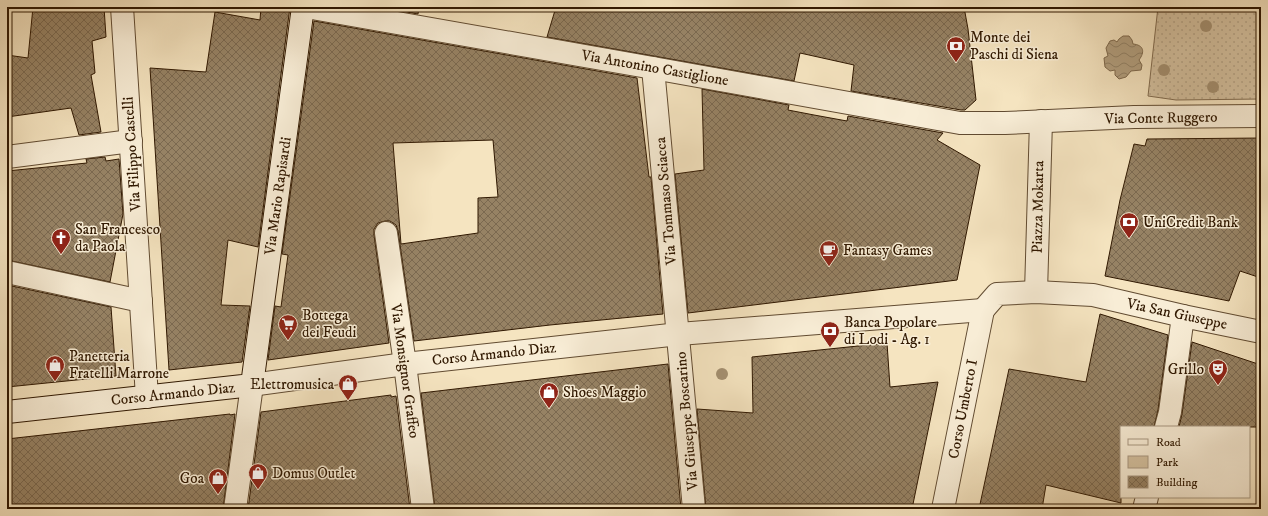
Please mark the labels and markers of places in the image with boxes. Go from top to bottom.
place label: Monte dei Paschi di Siena [970,28,1059,64]
bank icon: Monte dei Paschi di Siena [945,35,967,63]
bank icon: UniCredit Bank [1118,211,1140,239]
place label: UniCredit Bank [1143,213,1239,232]
place label: San Francesco da Paola [75,220,160,256]
church icon: San Francesco da Paola [50,227,72,255]
cafe icon: Fantasy Games [818,239,840,267]
place label: Fantasy Games [843,241,932,260]
place label: Bottega dei Feudi [302,306,357,342]
supermarket icon: Bottega dei Feudi [277,313,299,341]
place label: Banca Popolare di Lodi - Ag. 1 [844,313,937,349]
bank icon: Banca Popolare di Lodi - Ag. 1 [819,320,841,348]
place label: Panetteria Fratelli Marrone [69,347,169,383]
shop icon: Panetteria Fratelli Marrone [44,354,66,382]
theatre icon: Grillo [1207,358,1229,386]
place label: Grillo [1168,360,1204,379]
shop icon: Elettromusica [337,373,359,401]
place label: Elettromusica [250,375,335,394]
shop icon: Shoes Maggio [538,381,560,409]
place label: Shoes Maggio [563,383,646,402]
shop icon: Domus Outlet [247,462,269,490]
place label: Domus Outlet [272,464,355,483]
shop icon: Goa [207,467,229,495]
place label: Goa [180,469,205,488]

